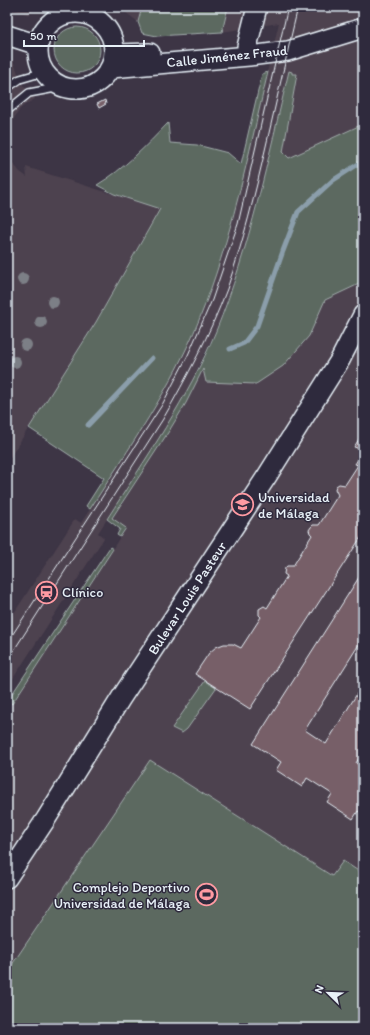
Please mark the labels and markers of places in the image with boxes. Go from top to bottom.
place label: Universidad de Málaga [258,489,330,522]
school or university icon: Universidad de Málaga [229,492,255,518]
station icon: Clínico [33,579,59,605]
place label: Clínico [62,584,103,601]
place label: Complejo Deportivo Universidad de Málaga [54,879,191,912]
sports icon: Complejo Deportivo Universidad de Málaga [193,882,219,908]

